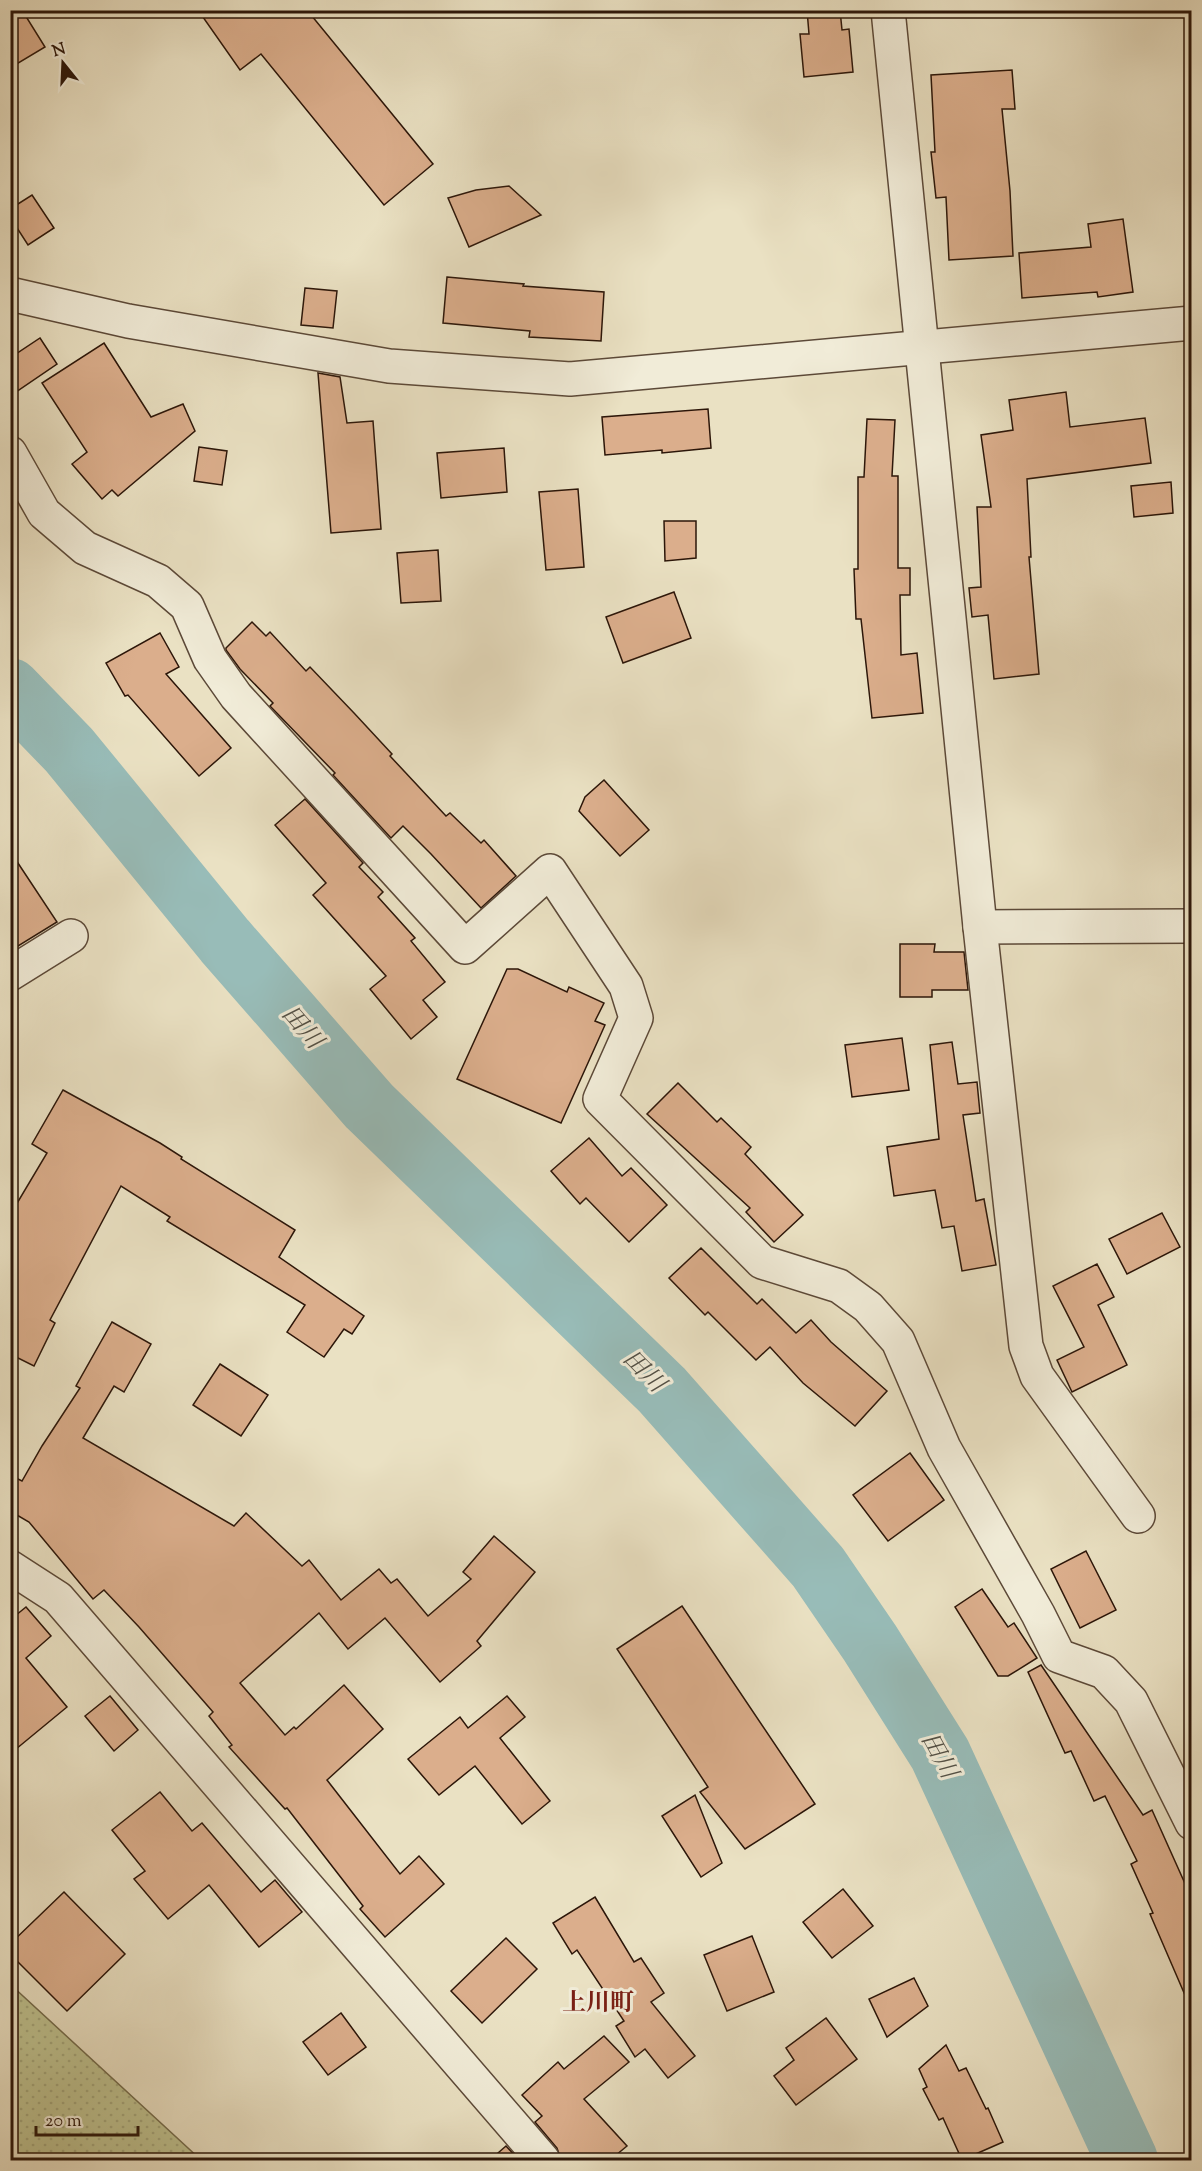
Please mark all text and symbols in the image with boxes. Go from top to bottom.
north arrow [33,33,93,93]
text: N [50,38,69,64]
water label: 田川 [272,999,332,1060]
water label: 田川 [614,1343,674,1403]
water label: 田川 [911,1727,966,1788]
district label: 上川町 [562,1987,634,2021]
scale bar [36,2099,138,2137]
text: 20 m [45,2109,82,2135]

